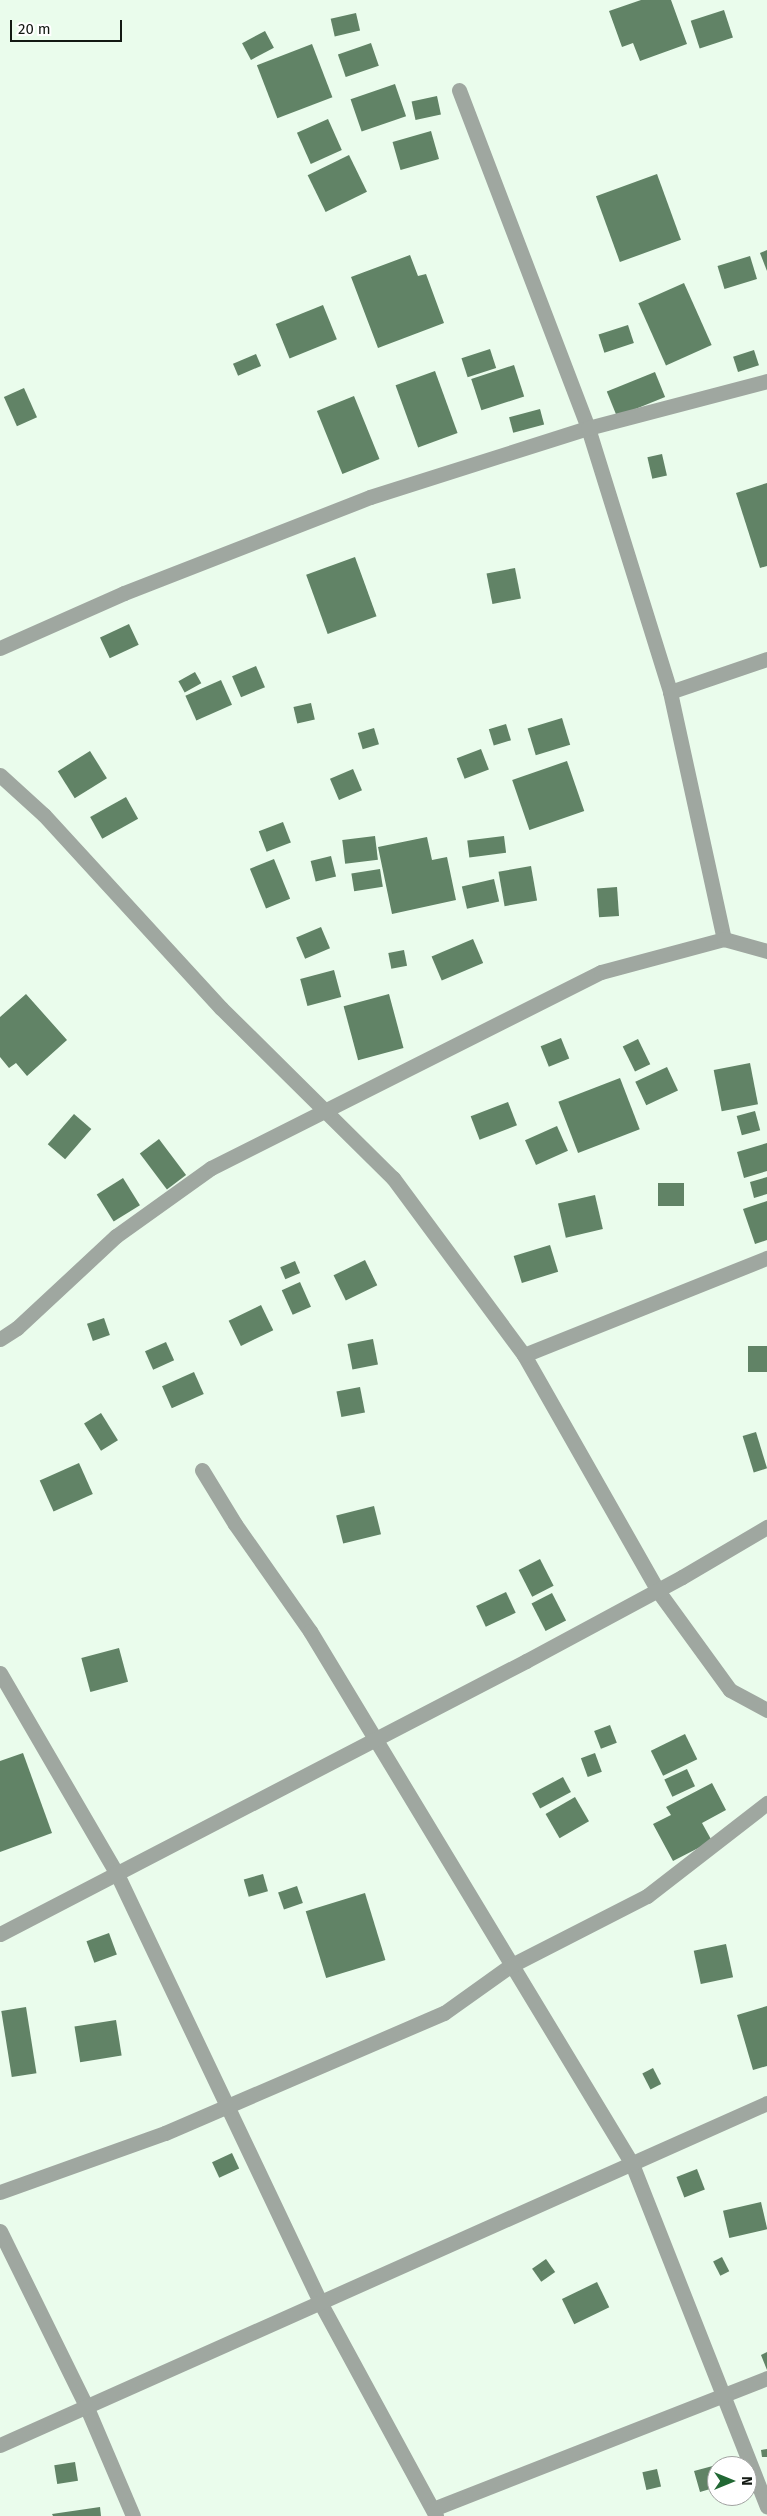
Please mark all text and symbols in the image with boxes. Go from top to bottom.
scale bar [12,10,125,42]
text: 20 m [18,20,51,38]
north arrow [707,2456,757,2506]
text: N [738,2476,755,2486]

